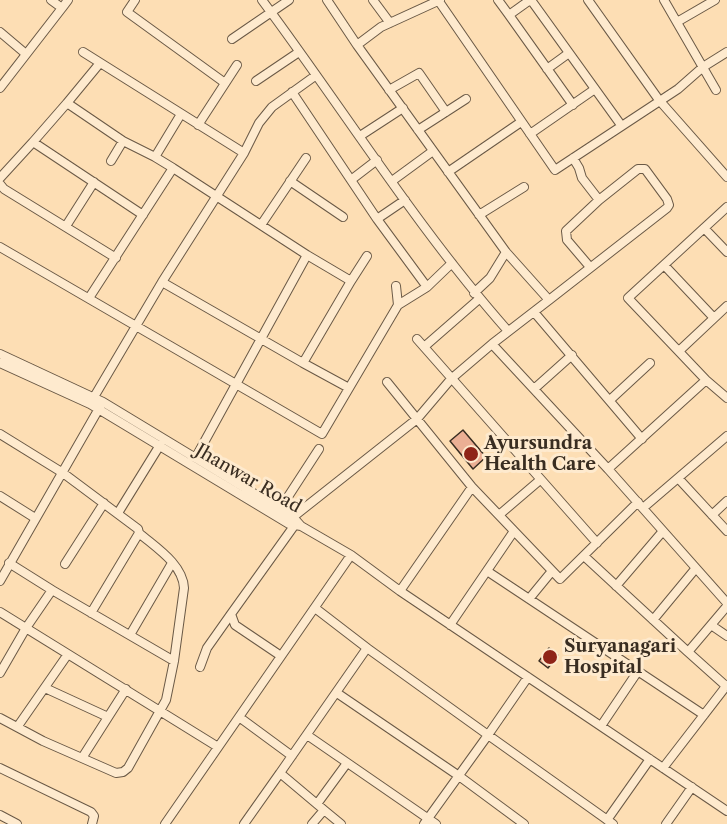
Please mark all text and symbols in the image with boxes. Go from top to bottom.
place label: Ayursundra Health Care [484,433,596,476]
street label: Jhanwar Road [191,440,305,518]
marker: Ayursundra Health Care [462,445,480,463]
place label: Suryanagari Hospital [564,636,676,678]
marker: Suryanagari Hospital [541,648,559,666]

